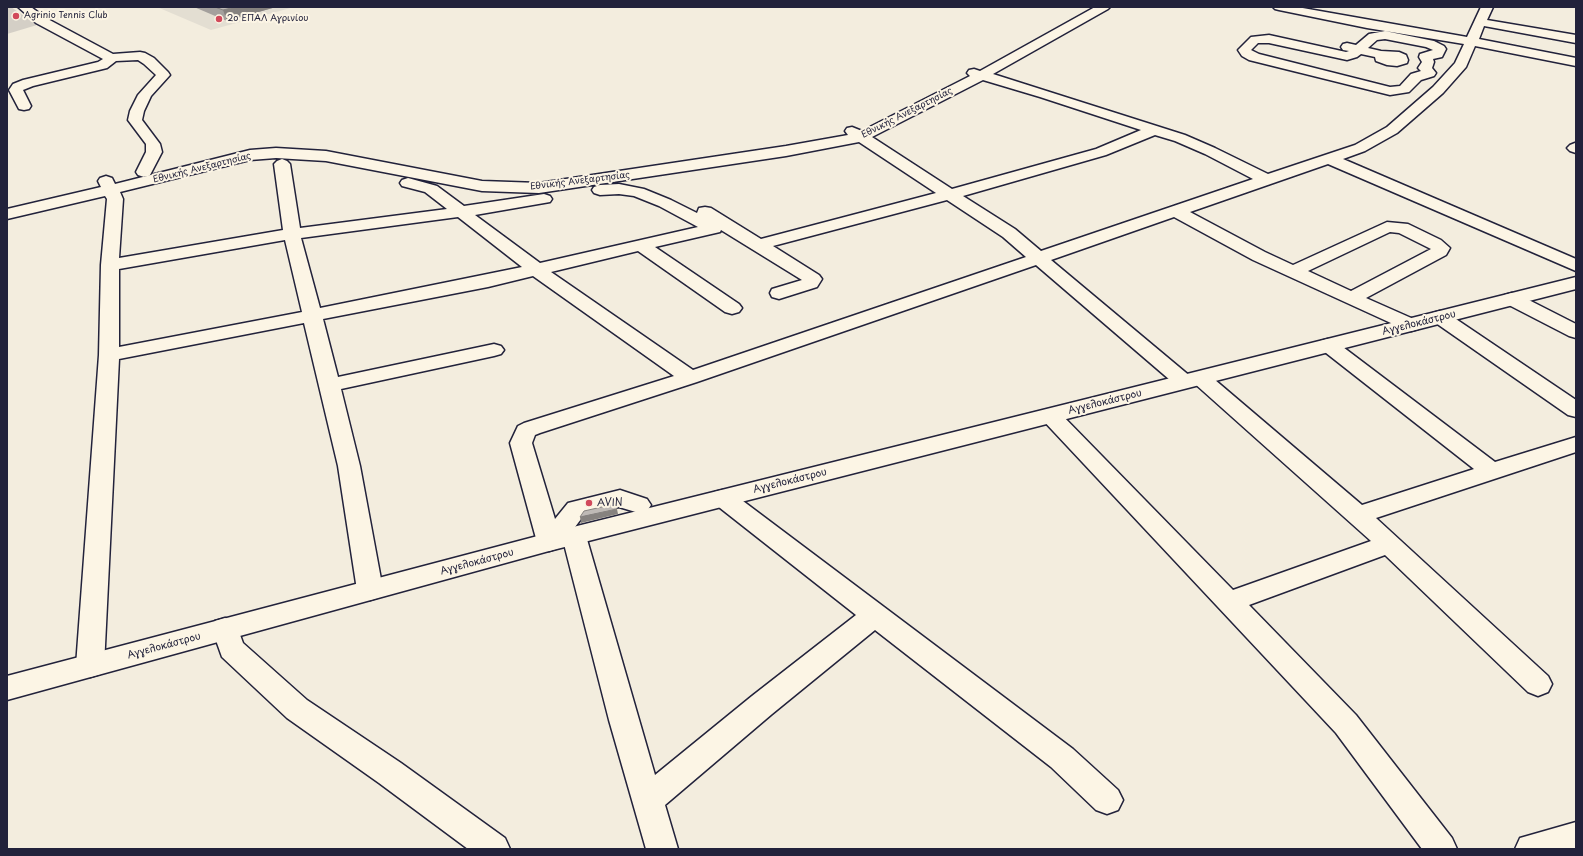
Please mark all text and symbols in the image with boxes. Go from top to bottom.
marker: Agrinio Tennis Club [11,11,21,21]
place label: Agrinio Tennis Club [24,11,107,21]
marker: 2ο ΕΠΑΛ Αγρινίου [214,14,224,24]
place label: 2ο ΕΠΑΛ Αγρινίου [227,14,308,24]
street label: Εθνικής Ανεξαρτησίας [860,85,954,141]
street label: Εθνικής Ανεξαρτησίας [152,151,252,185]
street label: Εθνικής Ανεξαρτησίας [529,170,631,192]
street label: Αγγελοκάστρου [1381,308,1457,338]
street label: Αγγελοκάστρου [1067,387,1143,417]
street label: Αγγελοκάστρου [752,466,828,496]
place label: AVIN [597,497,623,509]
marker: AVIN [584,498,594,508]
street label: Αγγελοκάστρου [439,546,515,578]
street label: Αγγελοκάστρου [126,630,202,662]

